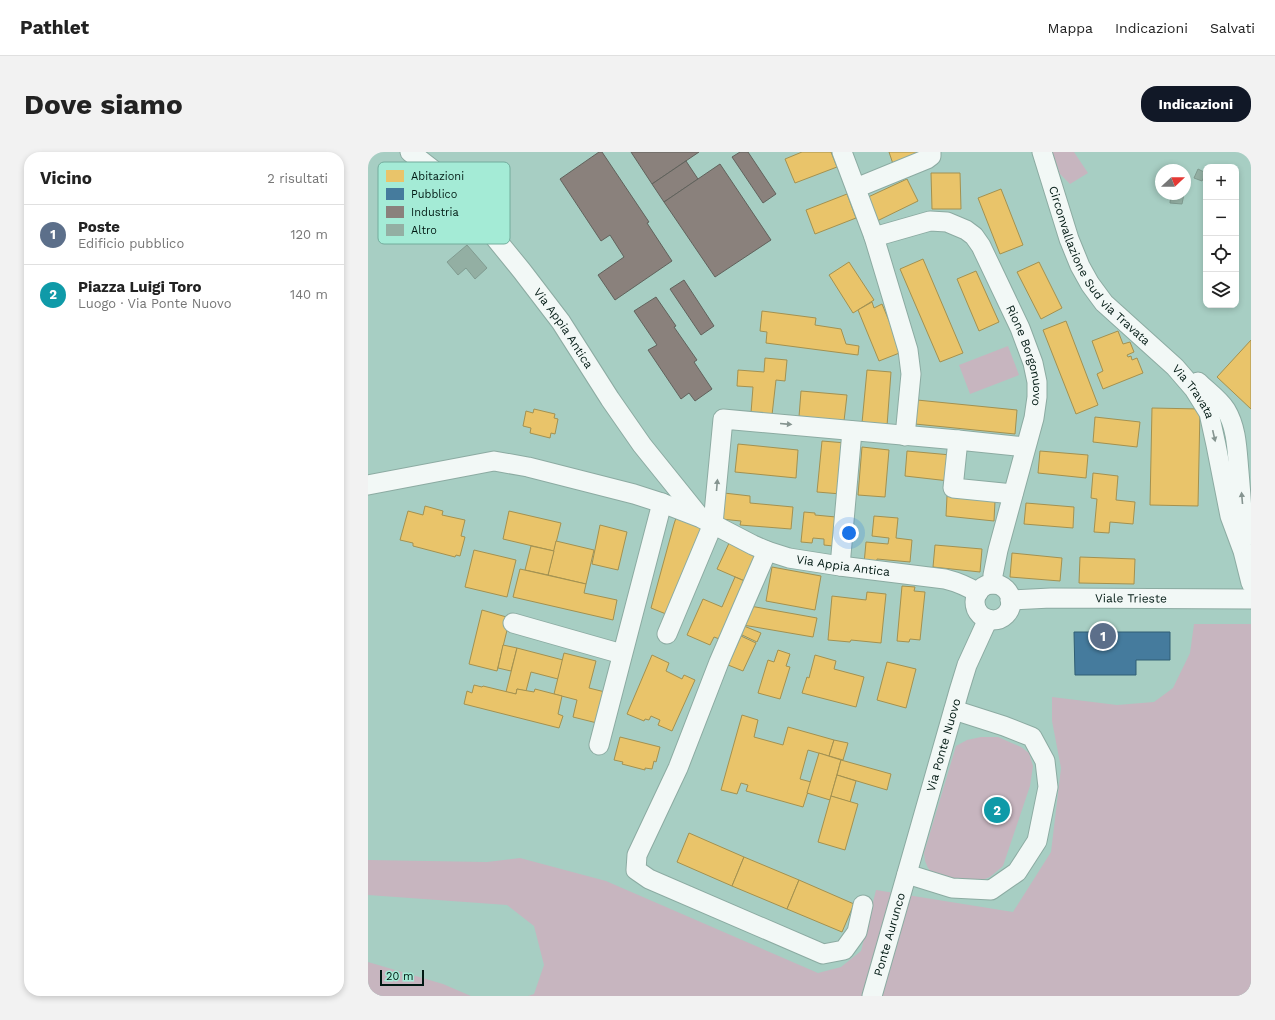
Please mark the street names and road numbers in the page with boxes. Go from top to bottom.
street label: Circonvallazione Sud via Travata [1046,184,1153,348]
street label: Via Appia Antica [531,285,596,371]
street label: Rione Borgonuovo [1003,303,1045,407]
street label: Via Travata [1169,362,1217,420]
street label: Via Appia Antica [795,552,891,579]
street label: Viale Trieste [1095,591,1167,606]
street label: Via Ponte Nuovo [924,697,964,793]
street label: Ponte Aurunco [871,891,908,978]

